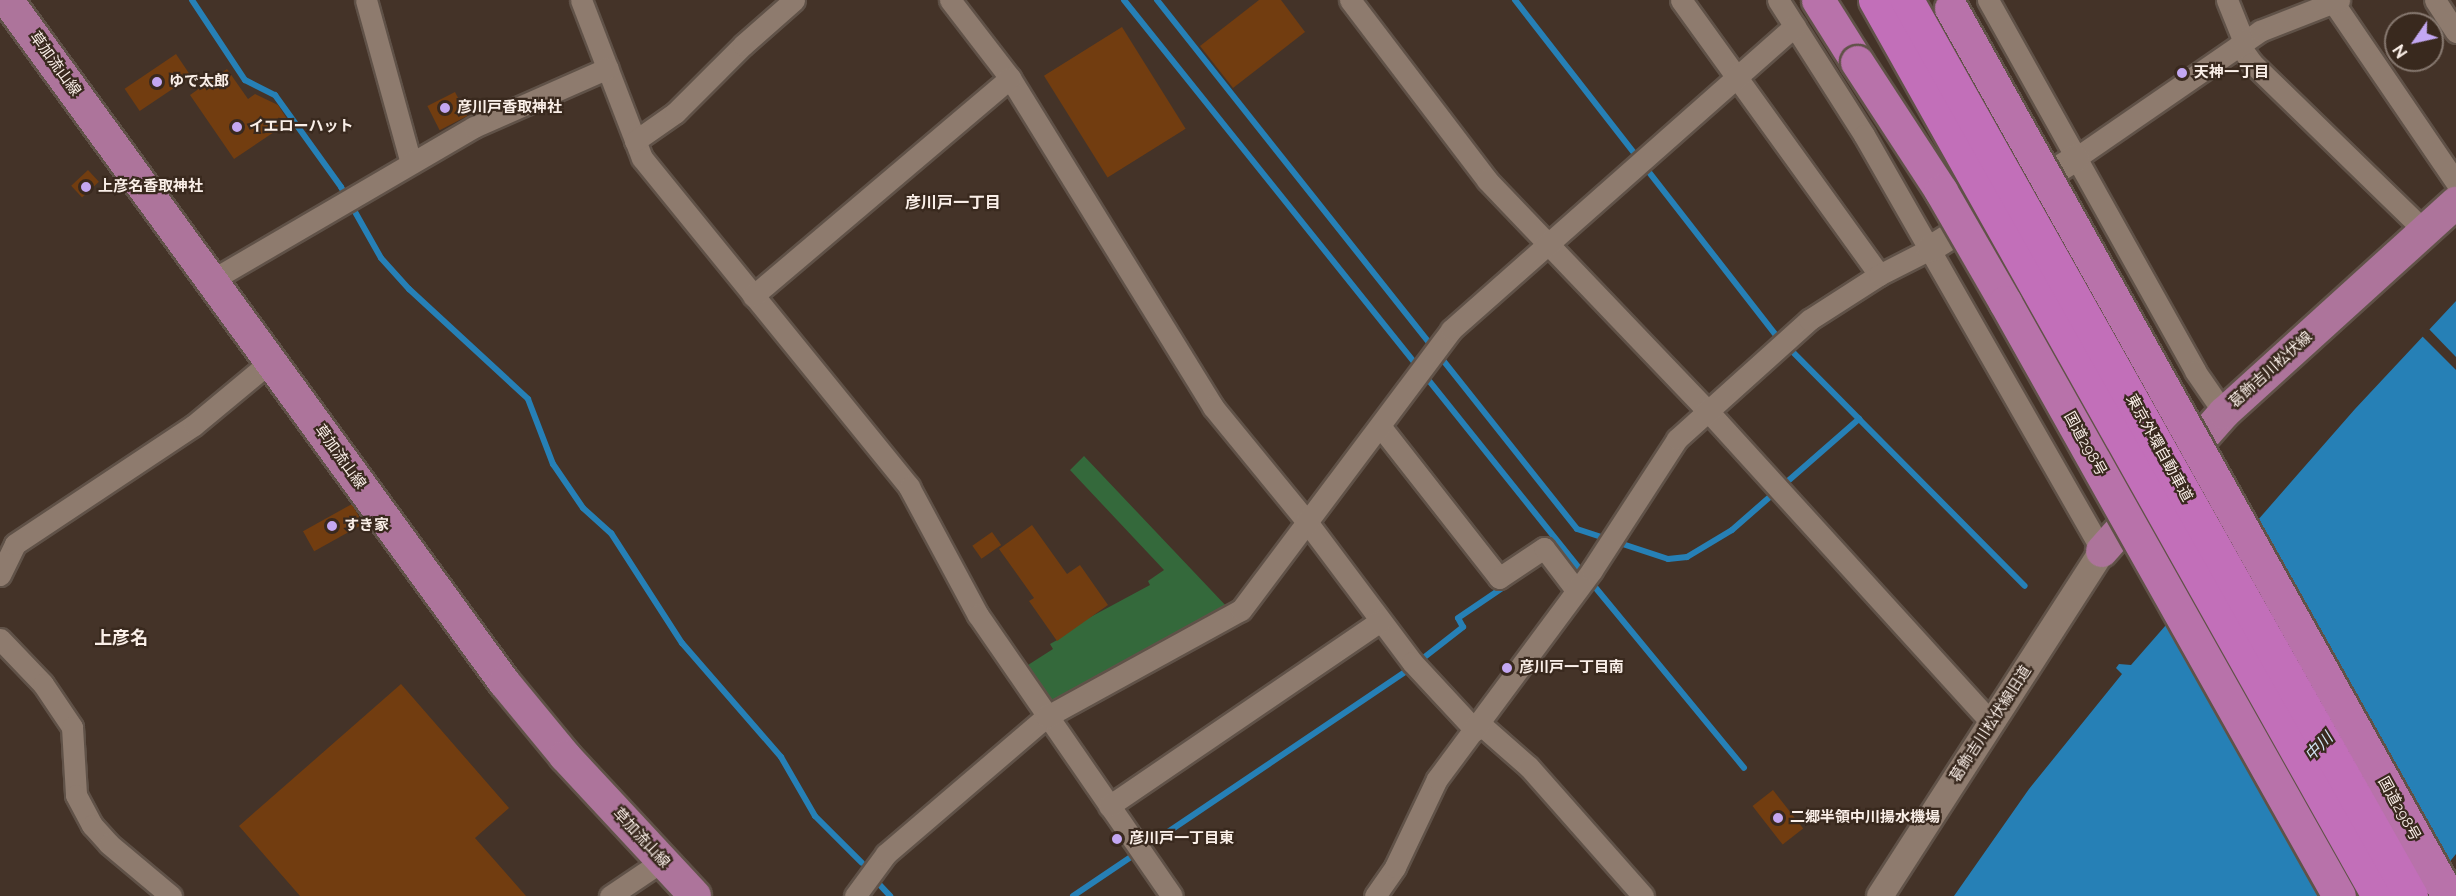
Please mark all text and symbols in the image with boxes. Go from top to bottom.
north arrow [2384,12,2444,72]
street label: 草加流山線 [26,28,84,100]
text: N [2389,41,2412,62]
place label: 天神一丁目 [2194,64,2269,82]
marker: 天神一丁目 [2175,66,2189,80]
place label: ゆで太郎 [169,73,229,91]
marker: ゆで太郎 [150,75,164,89]
place label: 彦川戸香取神社 [457,99,562,117]
marker: 彦川戸香取神社 [438,101,452,115]
place label: イエローハット [249,118,354,136]
marker: イエローハット [230,120,244,134]
place label: 上彦名香取神社 [98,178,203,196]
marker: 上彦名香取神社 [79,180,93,194]
district label: 彦川戸一丁目 [905,193,1001,213]
street label: 葛飾吉川松伏線 [2226,328,2316,412]
street label: 東京外環自動車道 [2122,391,2196,505]
street label: 国道298号 [2060,409,2110,479]
street label: 草加流山線 [311,421,369,493]
place label: すき家 [344,517,389,535]
marker: すき家 [325,519,339,533]
district label: 上彦名 [94,627,148,649]
place label: 彦川戸一丁目南 [1519,659,1624,677]
marker: 彦川戸一丁目南 [1500,661,1514,675]
street label: 葛飾吉川松伏線旧道 [1947,662,2035,786]
water label: 中川 [2301,729,2337,765]
street label: 国道298号 [2374,774,2424,844]
street label: 草加流山線 [609,804,673,872]
place label: 二郷半領中川揚水機場 [1790,809,1940,827]
marker: 二郷半領中川揚水機場 [1771,811,1785,825]
place label: 彦川戸一丁目東 [1129,830,1234,848]
marker: 彦川戸一丁目東 [1110,832,1124,846]

